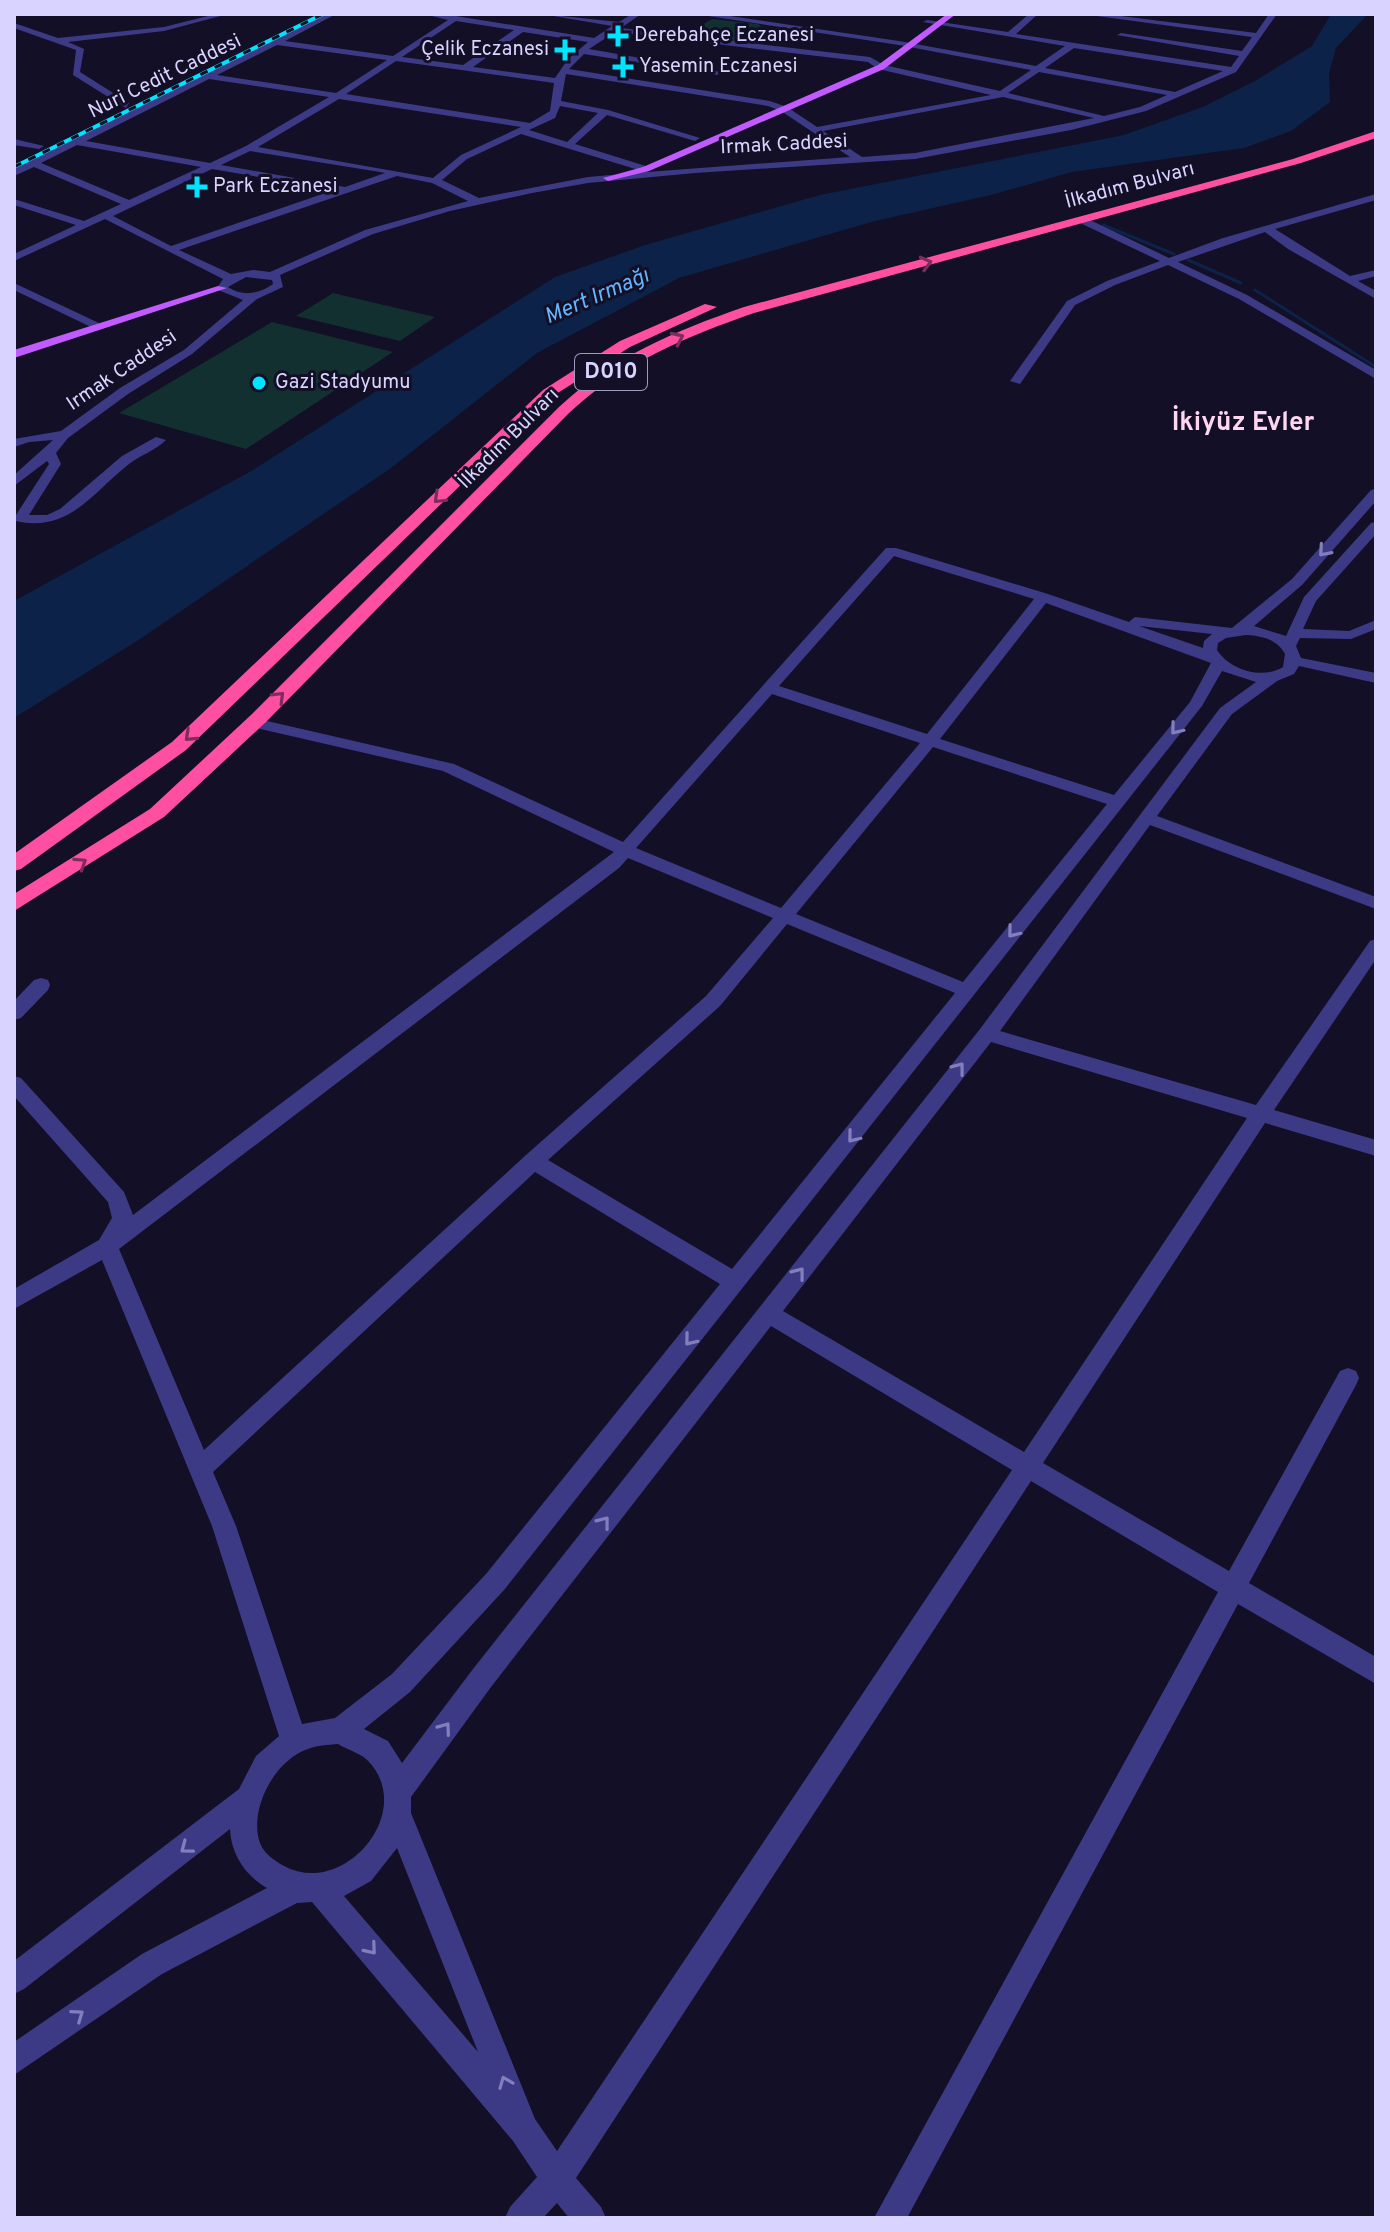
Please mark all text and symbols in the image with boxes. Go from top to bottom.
place label: Derebahçe Eczanesi [634,23,814,49]
marker: Derebahçe Eczanesi [609,27,627,45]
street label: Nuri Cedit Caddesi [84,29,246,125]
place label: Çelik Eczanesi [421,37,549,63]
marker: Çelik Eczanesi [556,41,574,59]
place label: Yasemin Eczanesi [639,54,798,80]
marker: Yasemin Eczanesi [614,58,632,76]
street label: Irmak Caddesi [720,129,848,161]
street label: İlkadım Bulvarı [1062,155,1198,216]
place label: Park Eczanesi [213,174,338,200]
marker: Park Eczanesi [188,178,206,196]
one-way arrow [919,255,933,272]
water label: Mert Irmağı [541,263,654,331]
street label: Irmak Caddesi [62,325,182,417]
one-way arrow [669,332,684,348]
road number: D010 [575,354,647,390]
place label: Gazi Stadyumu [275,370,411,396]
marker: Gazi Stadyumu [250,374,268,392]
street label: İlkadım Bulvarı [452,382,565,495]
district label: İkiyüz Evler [1172,405,1314,440]
one-way arrow [434,489,448,504]
one-way arrow [1320,542,1334,557]
one-way arrow [270,692,285,706]
one-way arrow [1171,720,1185,735]
one-way arrow [185,726,199,741]
one-way arrow [72,858,86,873]
one-way arrow [1009,923,1023,938]
one-way arrow [950,1062,964,1077]
one-way arrow [848,1128,863,1142]
one-way arrow [789,1268,804,1282]
one-way arrow [685,1331,700,1345]
one-way arrow [594,1517,609,1531]
one-way arrow [436,1722,450,1736]
one-way arrow [180,1839,195,1853]
one-way arrow [361,1940,376,1955]
one-way arrow [70,2010,84,2025]
one-way arrow [498,2076,515,2090]

